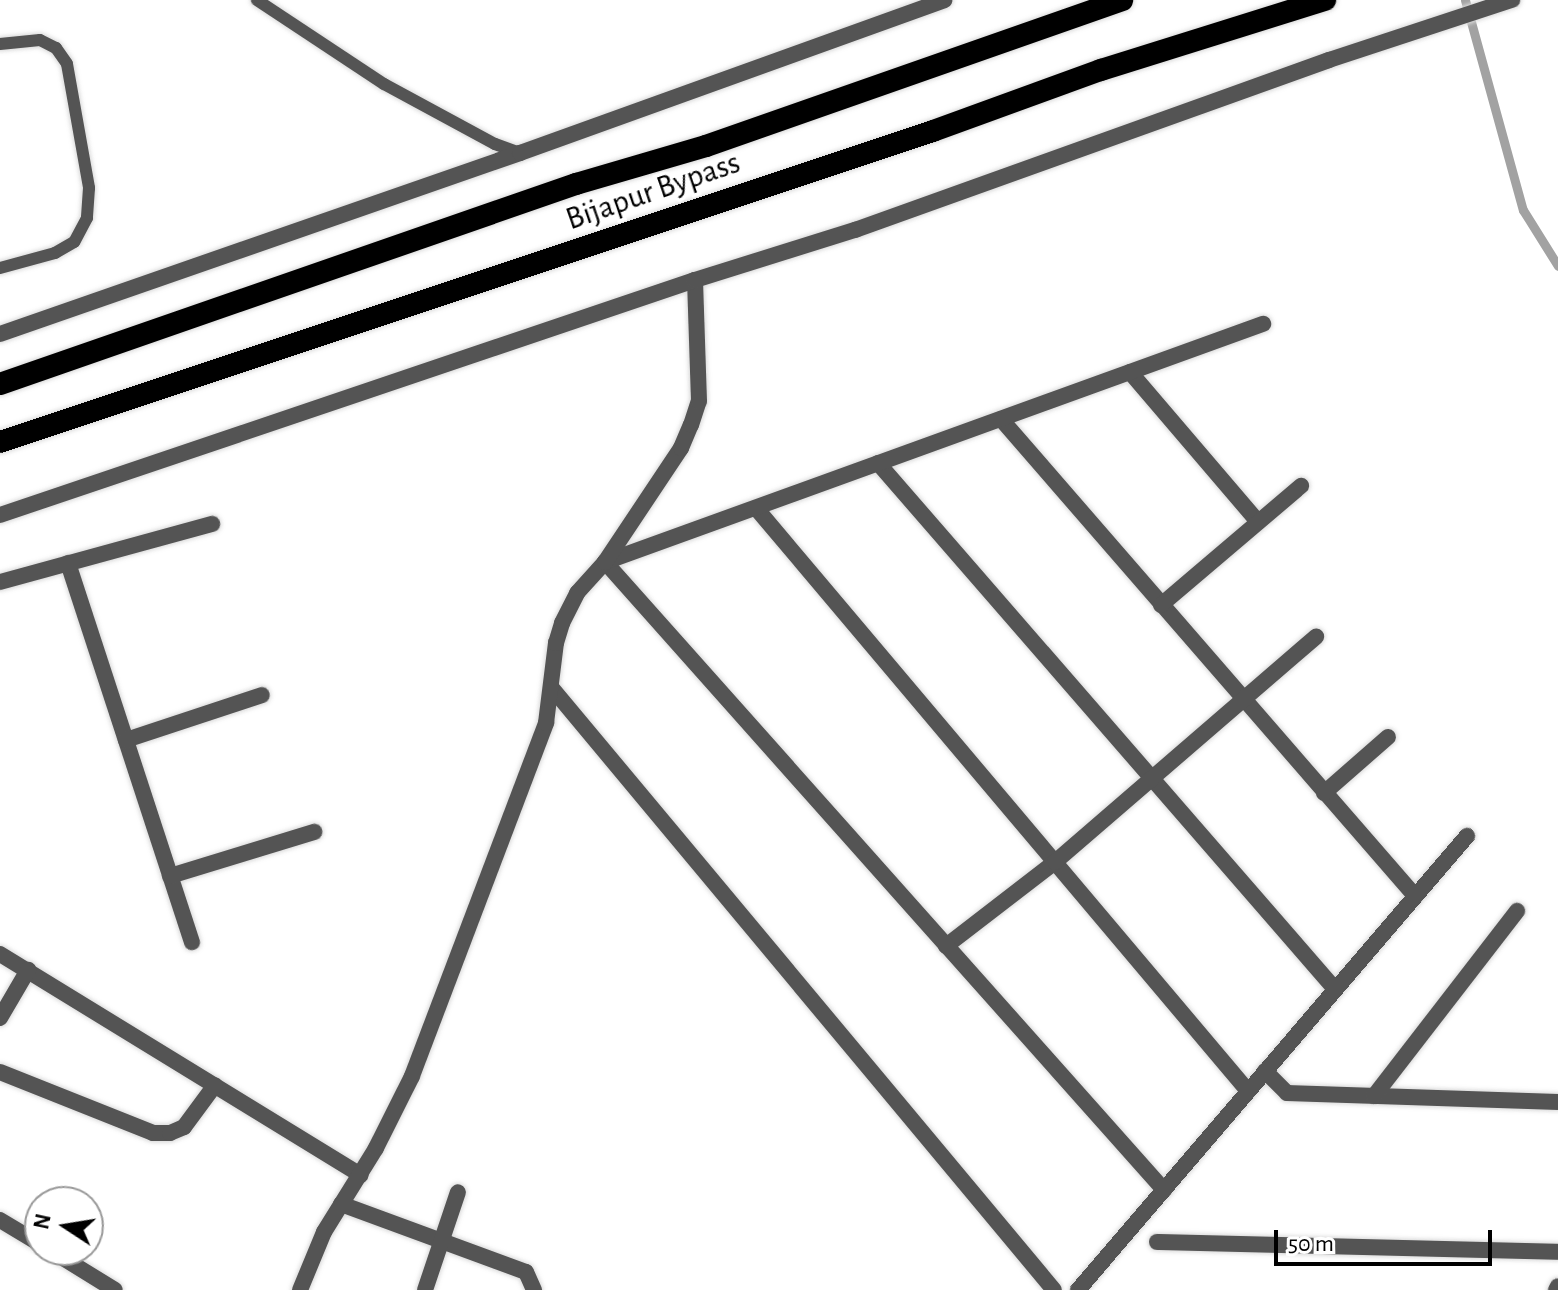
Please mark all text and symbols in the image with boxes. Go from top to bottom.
street label: Bijapur Bypass [561,143,745,239]
north arrow [24,1186,104,1266]
text: N [30,1212,55,1231]
scale bar [1278,1214,1496,1264]
text: 50 m [1288,1232,1334,1256]

